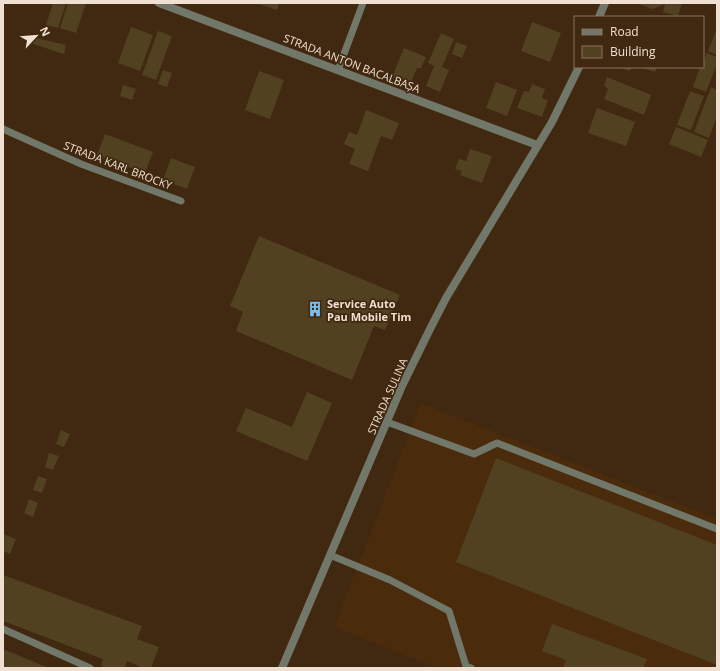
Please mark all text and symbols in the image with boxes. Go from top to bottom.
north arrow [16,16,56,56]
legend [574,16,704,68]
text: Road [610,23,639,40]
text: N [37,24,54,39]
street label: STRADA ANTON BACALBAȘA [281,30,423,96]
text: Building [610,43,656,60]
street label: STRADA KARL BROCKY [62,137,175,193]
place label: Service Auto Pau Mobile Tim [327,296,411,324]
building icon: Service Auto Pau Mobile Tim [306,300,324,318]
street label: STRADA SULINA [364,356,410,436]

